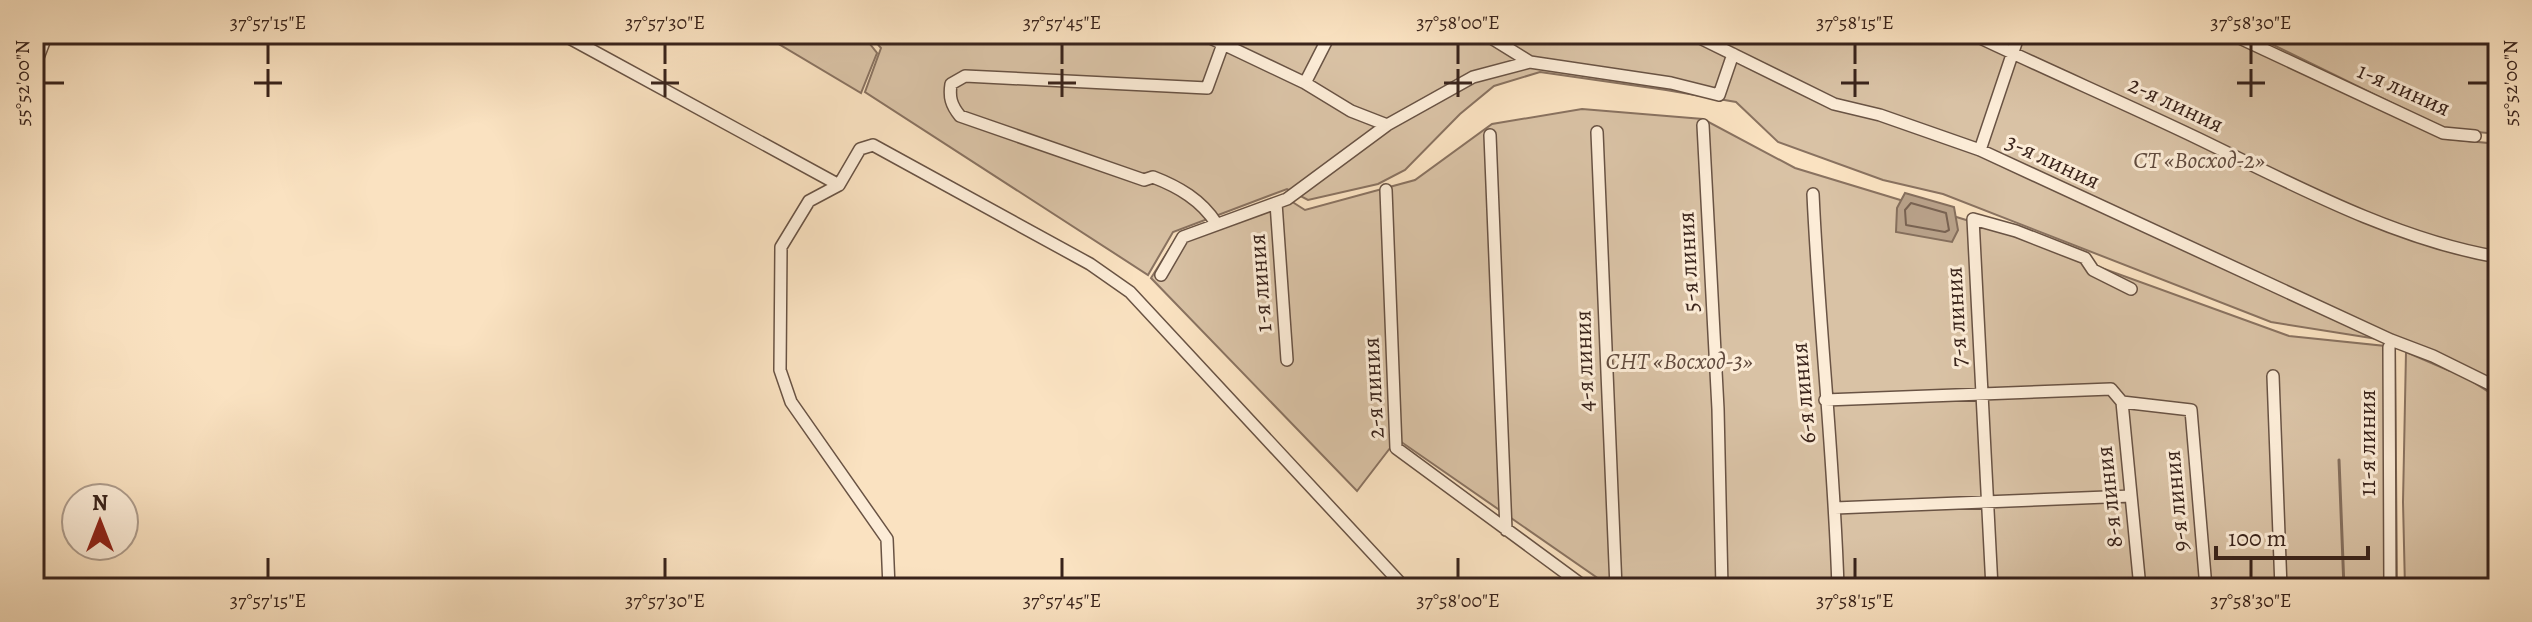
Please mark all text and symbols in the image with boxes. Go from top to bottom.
text: 37°57'15"E [230,9,306,36]
text: 37°57'30"E [625,9,705,36]
text: 37°57'45"E [1023,9,1101,36]
text: 37°58'00"E [1416,9,1500,36]
text: 37°58'15"E [1816,9,1894,36]
text: 37°58'30"E [2210,9,2292,36]
text: 55°52'00"N [9,40,36,126]
text: 55°52'00"N [2497,40,2524,126]
street label: 1-я линия [2352,54,2456,124]
street label: 2-я линия [2123,68,2229,140]
street label: 3-я линия [2001,125,2105,197]
park label: СТ «Восход-2» [2133,144,2265,176]
street label: 5-я линия [1669,211,1707,313]
street label: 1-я линия [1241,233,1279,333]
street label: 7-я линия [1937,266,1975,368]
street label: 4-я линия [1566,310,1602,412]
street label: 2-я линия [1354,336,1392,440]
street label: 6-я линия [1783,341,1823,445]
park label: СНТ «Восход-3» [1605,345,1753,377]
street label: 11-я линия [2351,389,2383,497]
street label: 8-я линия [2088,444,2130,550]
street label: 9-я линия [2156,449,2196,553]
north arrow [60,482,140,562]
text: N [92,488,108,518]
scale bar [2216,510,2368,560]
text: 100 m [2228,522,2287,554]
text: 37°57'15"E [230,587,306,614]
text: 37°57'30"E [625,587,705,614]
text: 37°57'45"E [1023,587,1101,614]
text: 37°58'00"E [1416,587,1500,614]
text: 37°58'15"E [1816,587,1894,614]
text: 37°58'30"E [2210,587,2292,614]

